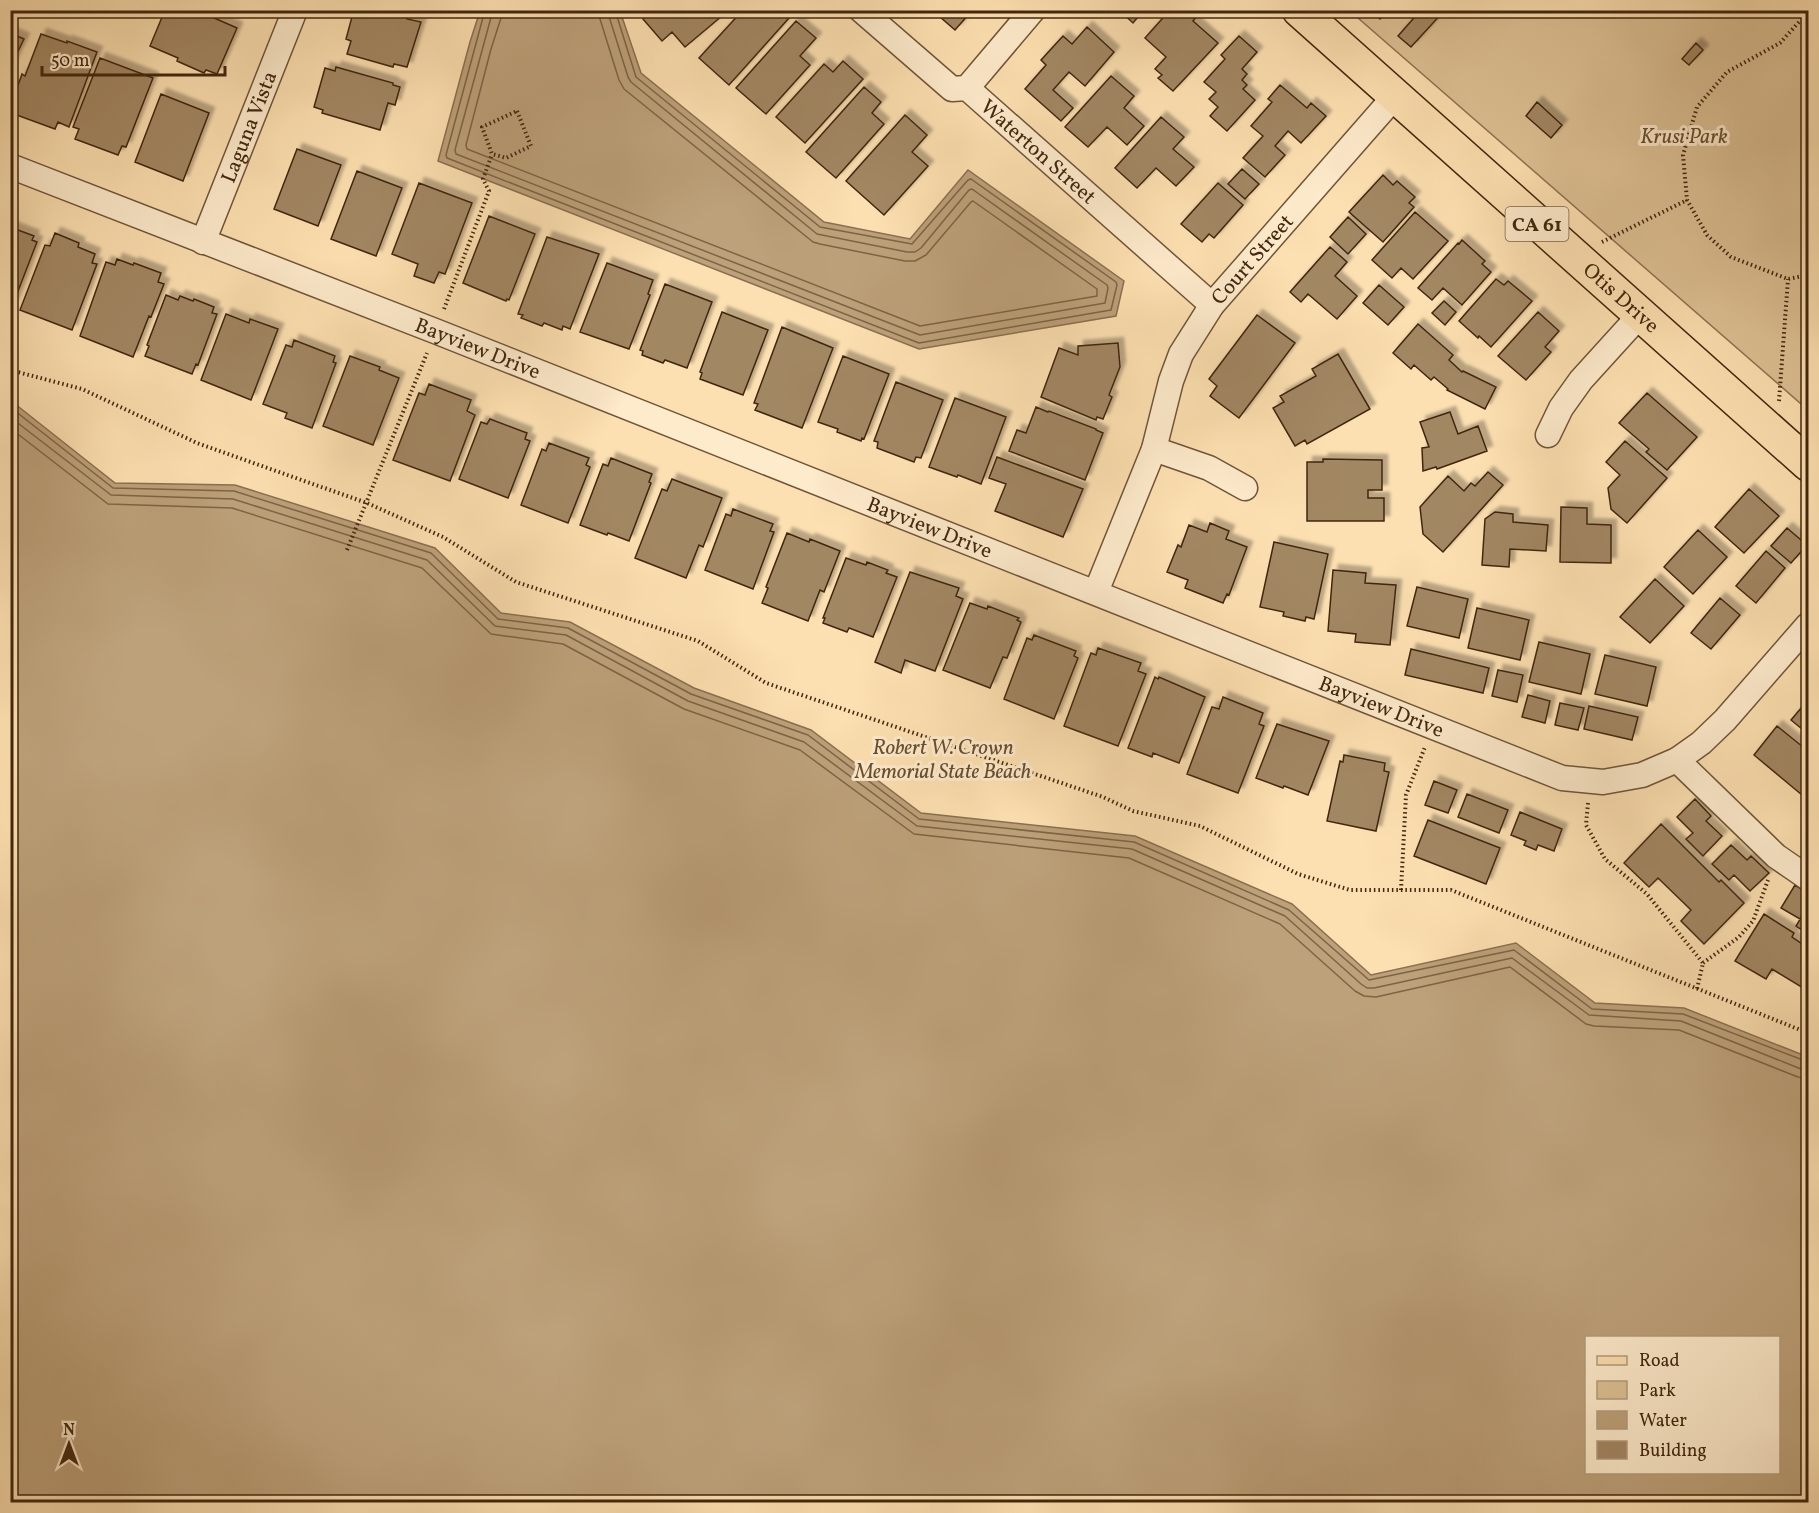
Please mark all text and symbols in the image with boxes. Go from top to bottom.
scale bar [42,39,225,77]
text: 50 m [51,49,90,74]
street label: Laguna Vista [215,67,285,187]
street label: Waterton Street [973,93,1102,212]
park label: Krusi Park [1640,123,1728,152]
road number: CA 61 [1506,207,1568,241]
street label: Court Street [1205,208,1301,312]
street label: Otis Drive [1576,257,1665,341]
street label: Bayview Drive [410,312,544,387]
street label: Bayview Drive [862,491,996,567]
street label: Bayview Drive [1314,670,1448,746]
park label: Robert W. Crown Memorial State Beach [854,734,1031,787]
legend [1585,1336,1780,1474]
text: Road [1639,1349,1680,1374]
text: Park [1639,1379,1676,1404]
text: Water [1639,1409,1687,1434]
north arrow [39,1414,99,1474]
text: N [63,1420,75,1442]
text: Building [1639,1439,1707,1464]

